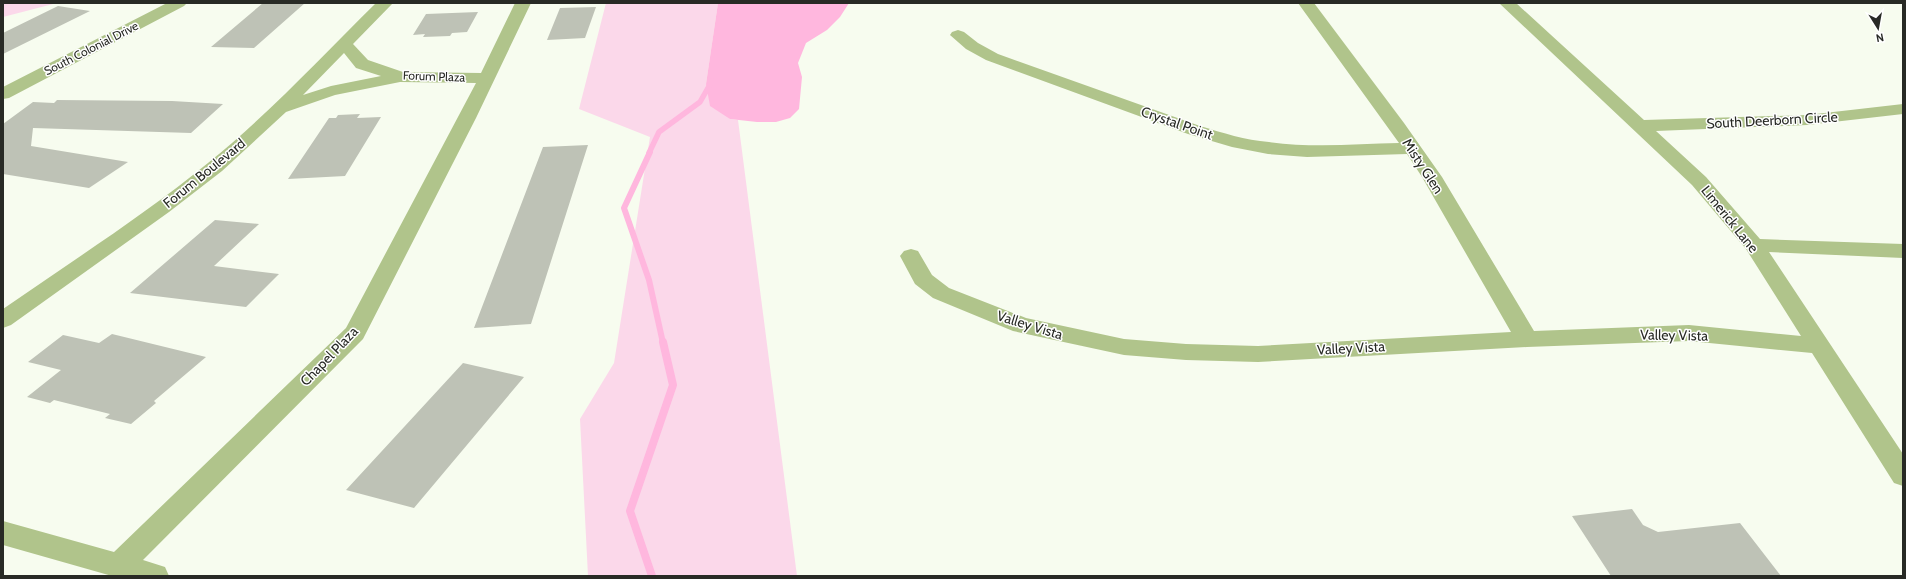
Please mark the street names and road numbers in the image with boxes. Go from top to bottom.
street label: South Colonial Drive [41,18,141,78]
street label: Forum Plaza [403,67,466,85]
street label: Crystal Point [1139,102,1215,144]
street label: South Deerborn Circle [1706,108,1838,132]
street label: Forum Boulevard [159,134,249,212]
street label: Misty Glen [1398,135,1448,197]
street label: Limerick Lane [1697,182,1763,256]
street label: Valley Vista [995,306,1065,344]
street label: Chapel Plaza [296,322,362,389]
street label: Valley Vista [1640,325,1708,345]
street label: Valley Vista [1317,337,1386,359]

